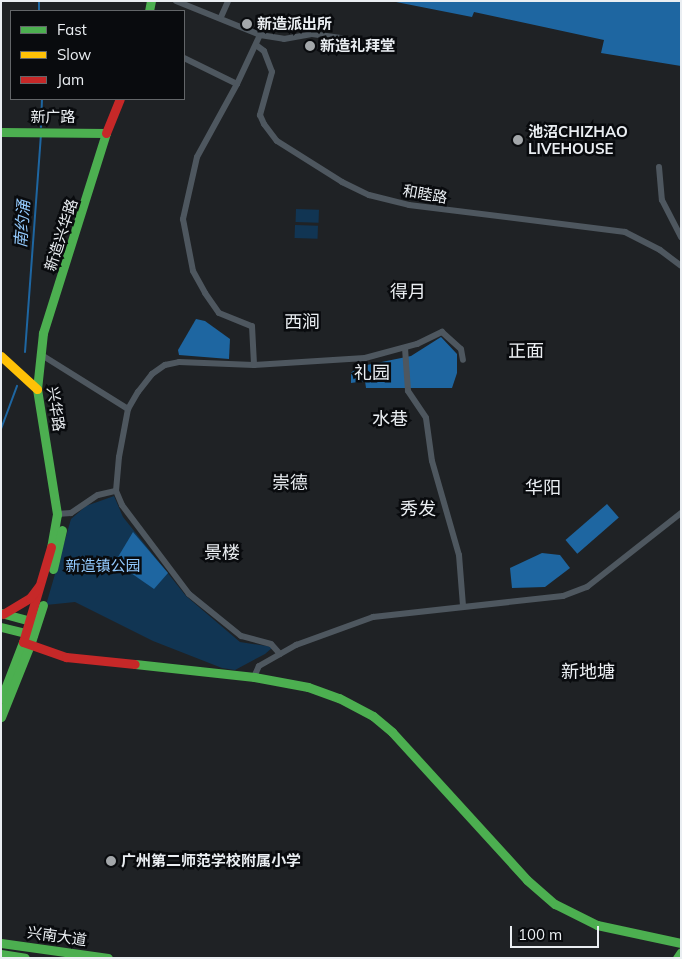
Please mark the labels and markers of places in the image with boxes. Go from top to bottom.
place label: 新造派出所 [257,15,332,33]
marker: 新造派出所 [241,18,253,30]
place label: 新造礼拜堂 [320,37,395,55]
marker: 新造礼拜堂 [304,40,316,52]
place label: 池沼CHIZHAO LIVEHOUSE [528,122,628,157]
marker: 池沼CHIZHAO LIVEHOUSE [512,134,524,146]
place label: 广州第二师范学校附属小学 [121,852,301,870]
marker: 广州第二师范学校附属小学 [105,855,117,867]

